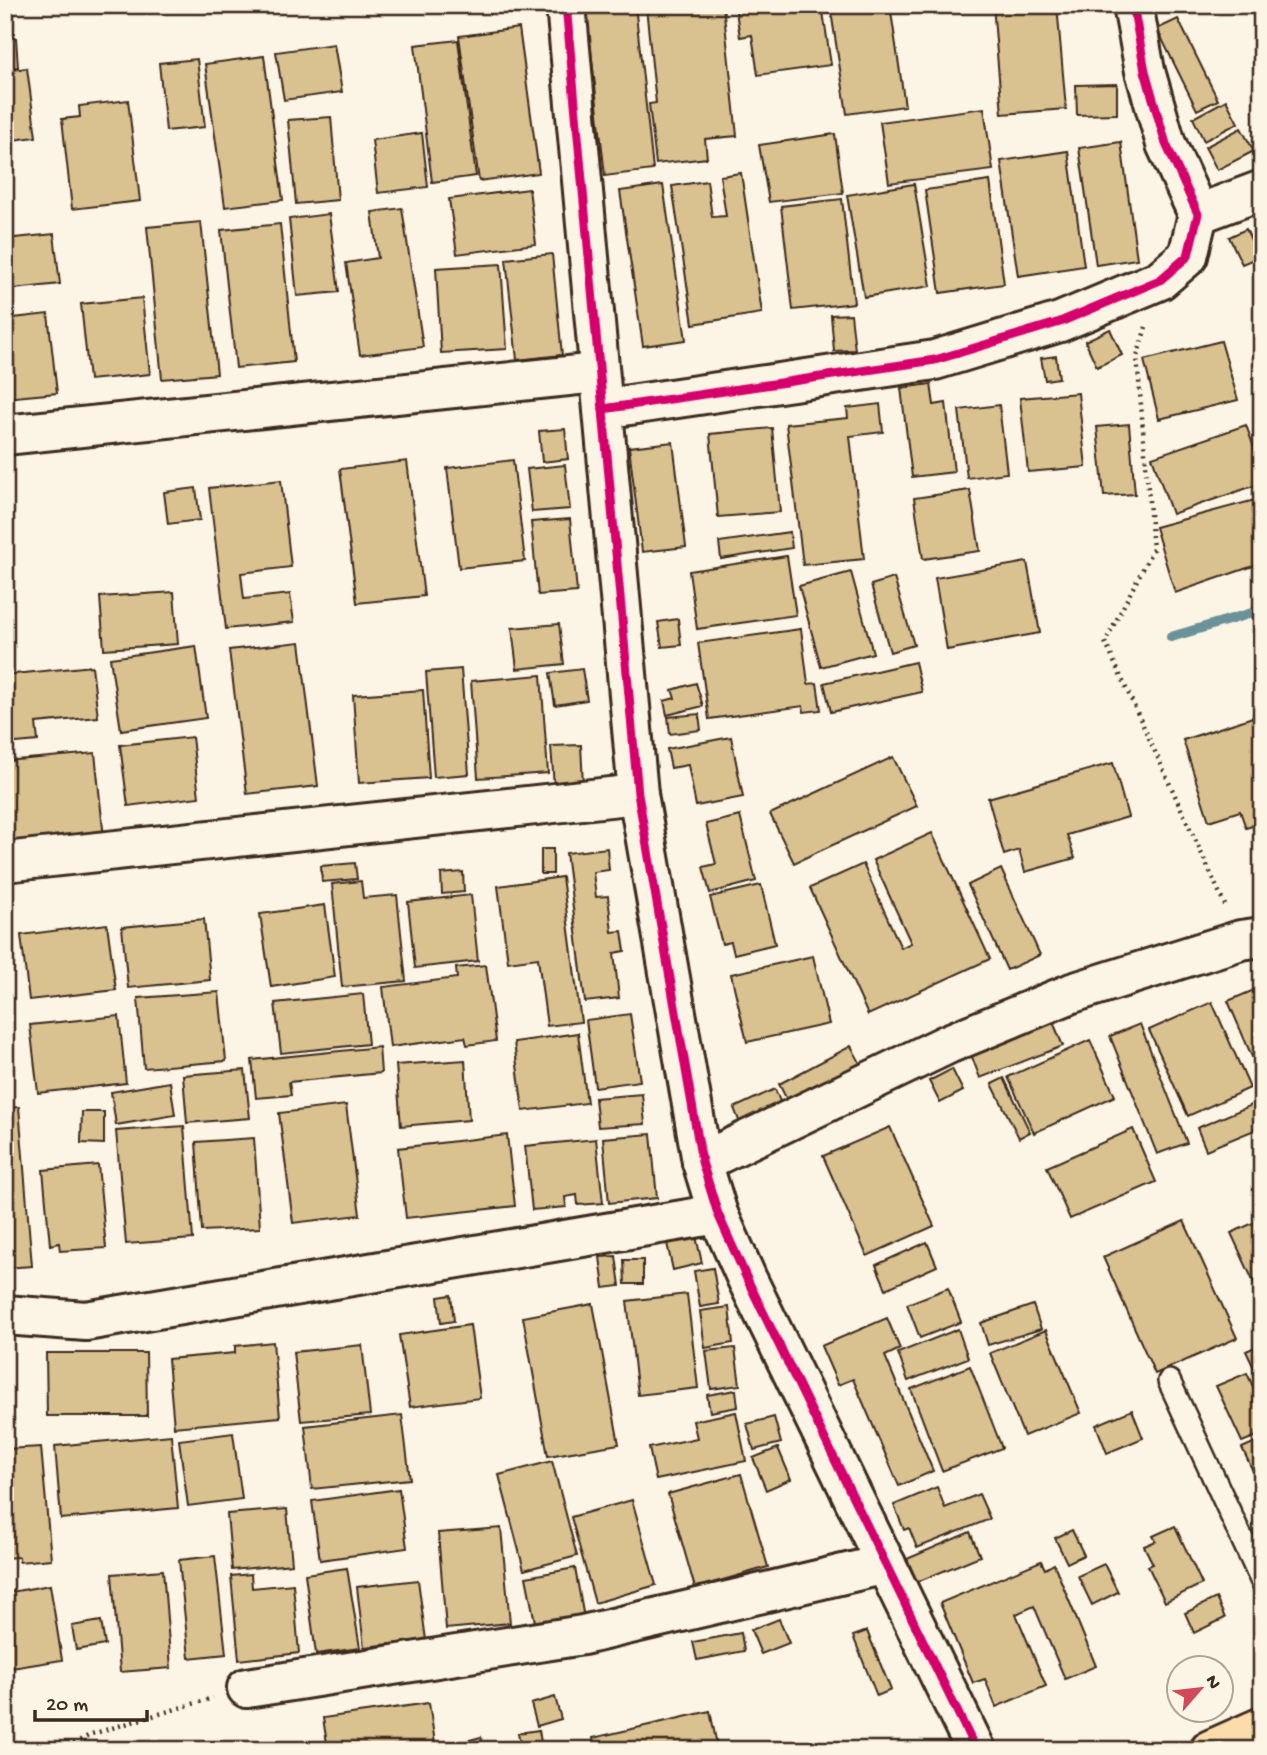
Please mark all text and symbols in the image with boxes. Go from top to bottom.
north arrow [1166,1654,1236,1724]
text: N [1199,1672,1225,1694]
scale bar [35,1678,147,1722]
text: 20 m [46,1694,88,1719]

